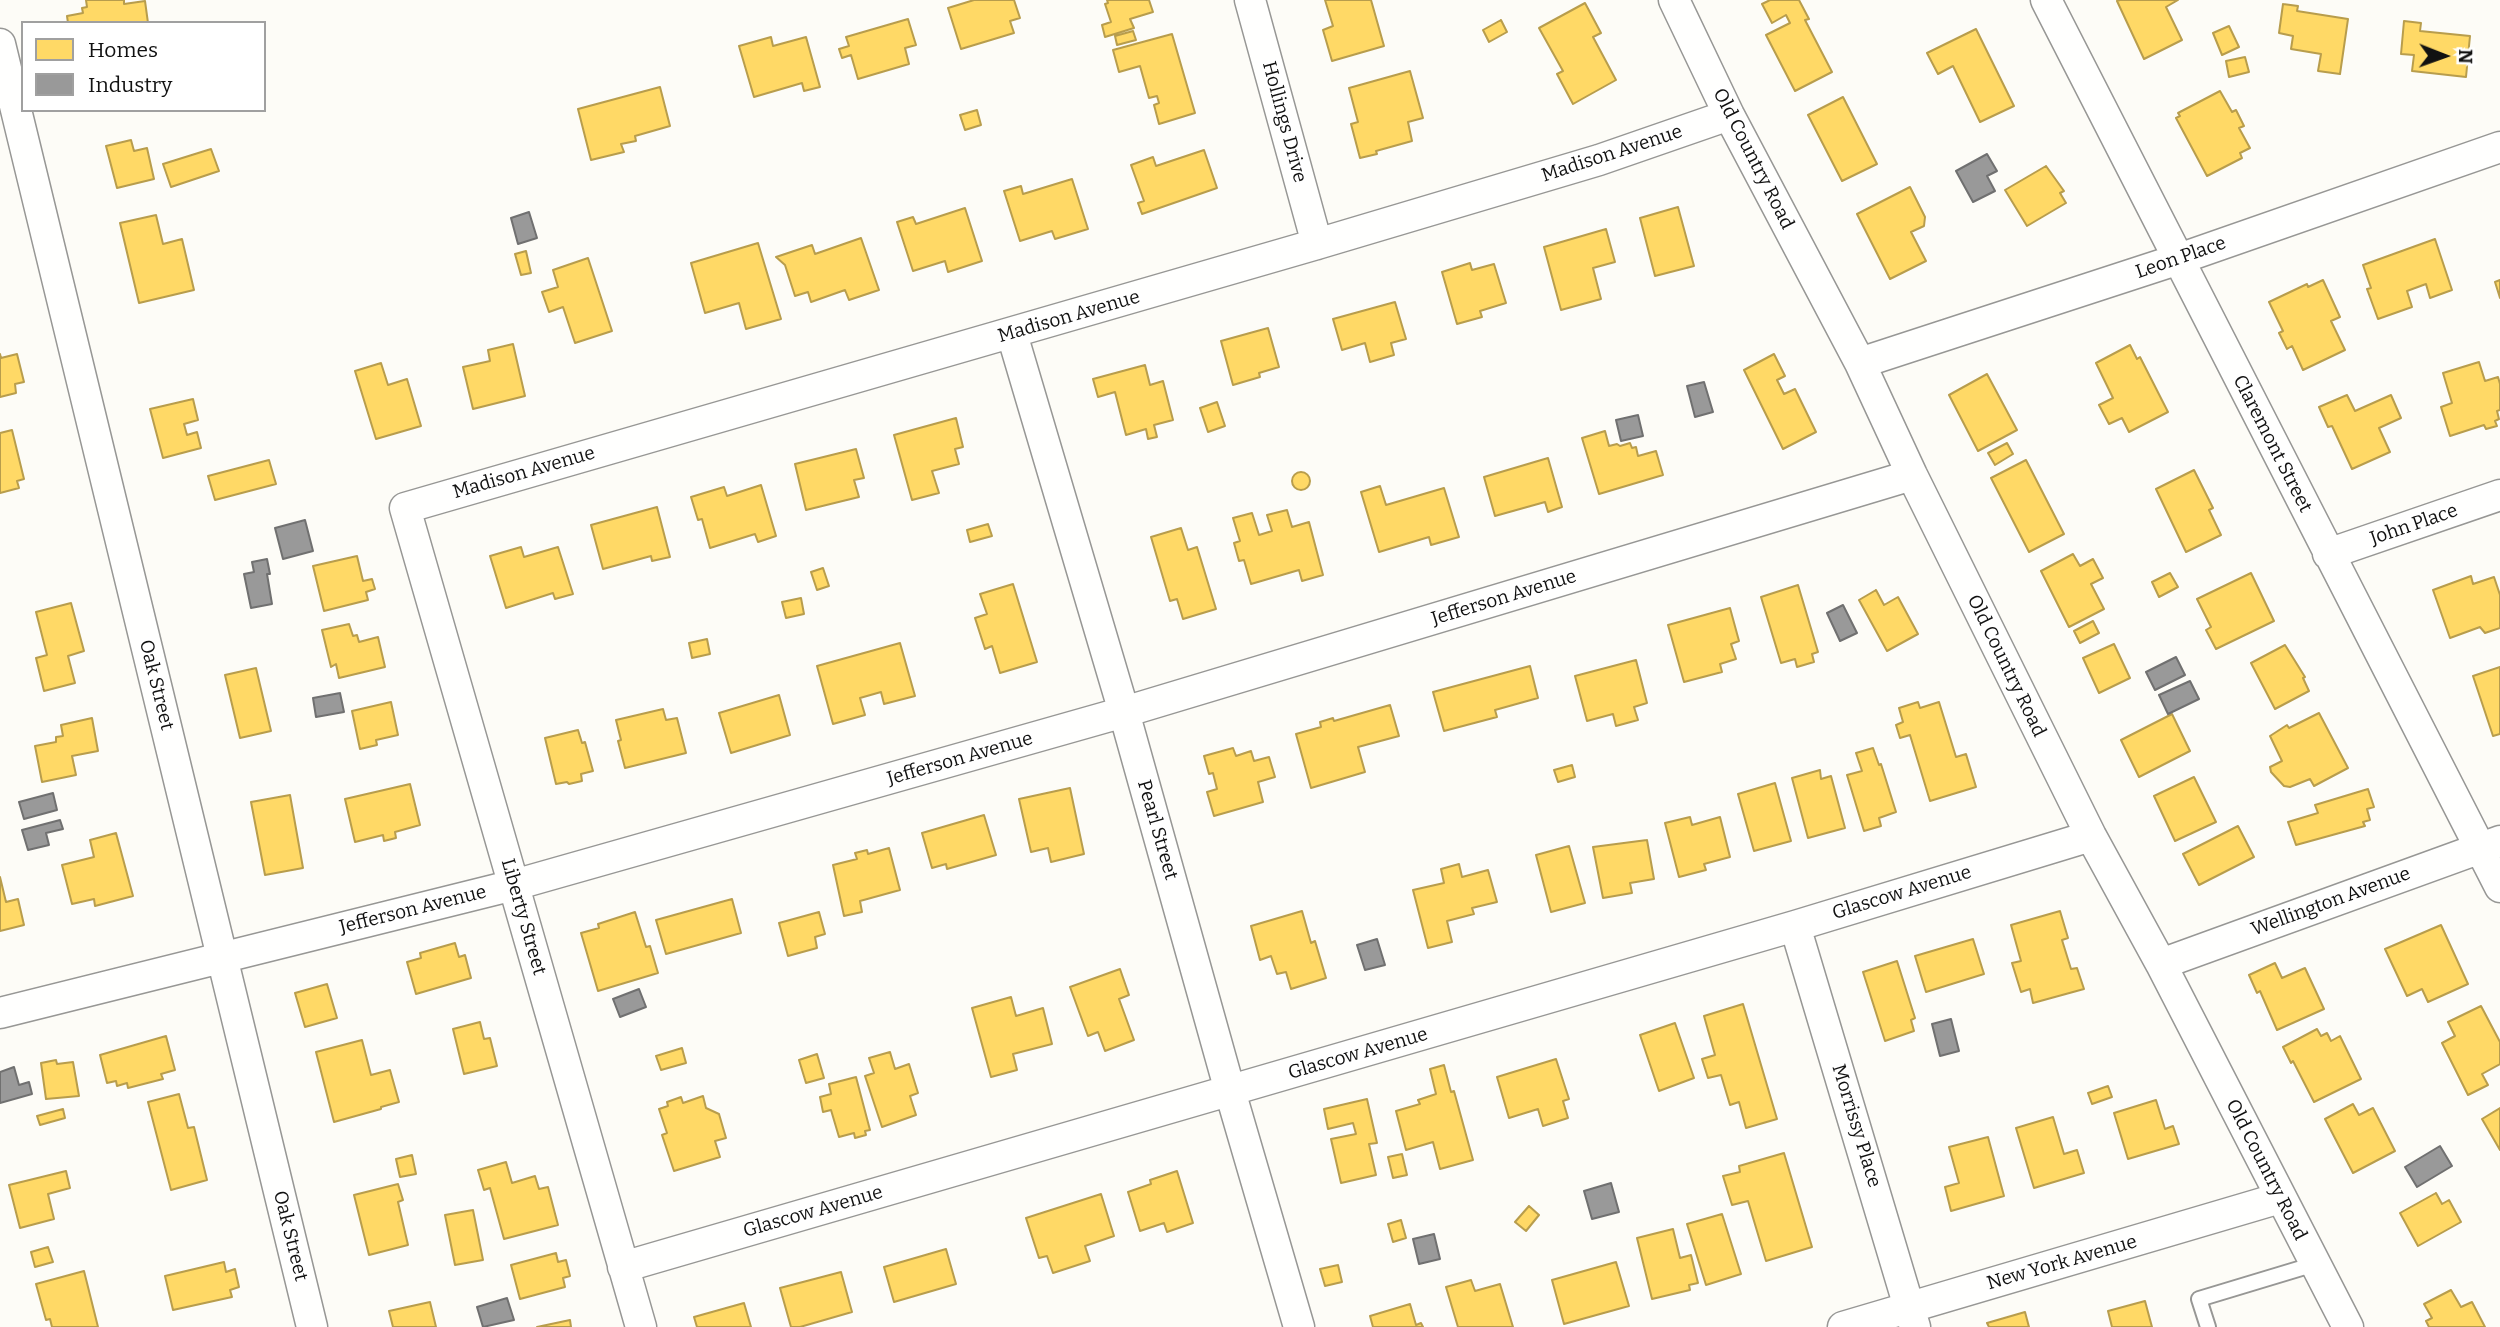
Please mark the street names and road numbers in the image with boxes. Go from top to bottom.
street label: Hollings Drive [1257,59,1311,185]
street label: Old Country Road [1708,85,1798,233]
street label: Madison Avenue [1539,121,1685,187]
street label: Leon Place [2133,232,2229,284]
street label: Madison Avenue [995,286,1143,348]
street label: Claremont Street [2228,372,2316,516]
street label: Madison Avenue [450,442,598,504]
street label: John Place [2367,499,2461,551]
street label: Jefferson Avenue [1429,565,1579,631]
street label: Old Country Road [1962,591,2050,741]
street label: Oak Street [134,637,178,733]
street label: Jefferson Avenue [885,727,1035,791]
street label: Pearl Street [1132,777,1182,883]
street label: Liberty Street [496,856,550,978]
street label: Glascow Avenue [1830,861,1974,925]
street label: Wellington Avenue [2248,863,2414,941]
street label: Jefferson Avenue [337,881,489,939]
street label: Glascow Avenue [1286,1023,1430,1085]
street label: Morrissy Place [1826,1062,1886,1190]
street label: Old Country Road [2221,1096,2311,1244]
street label: Glascow Avenue [741,1181,885,1243]
street label: Oak Street [268,1188,312,1284]
street label: New York Avenue [1984,1231,2140,1295]

